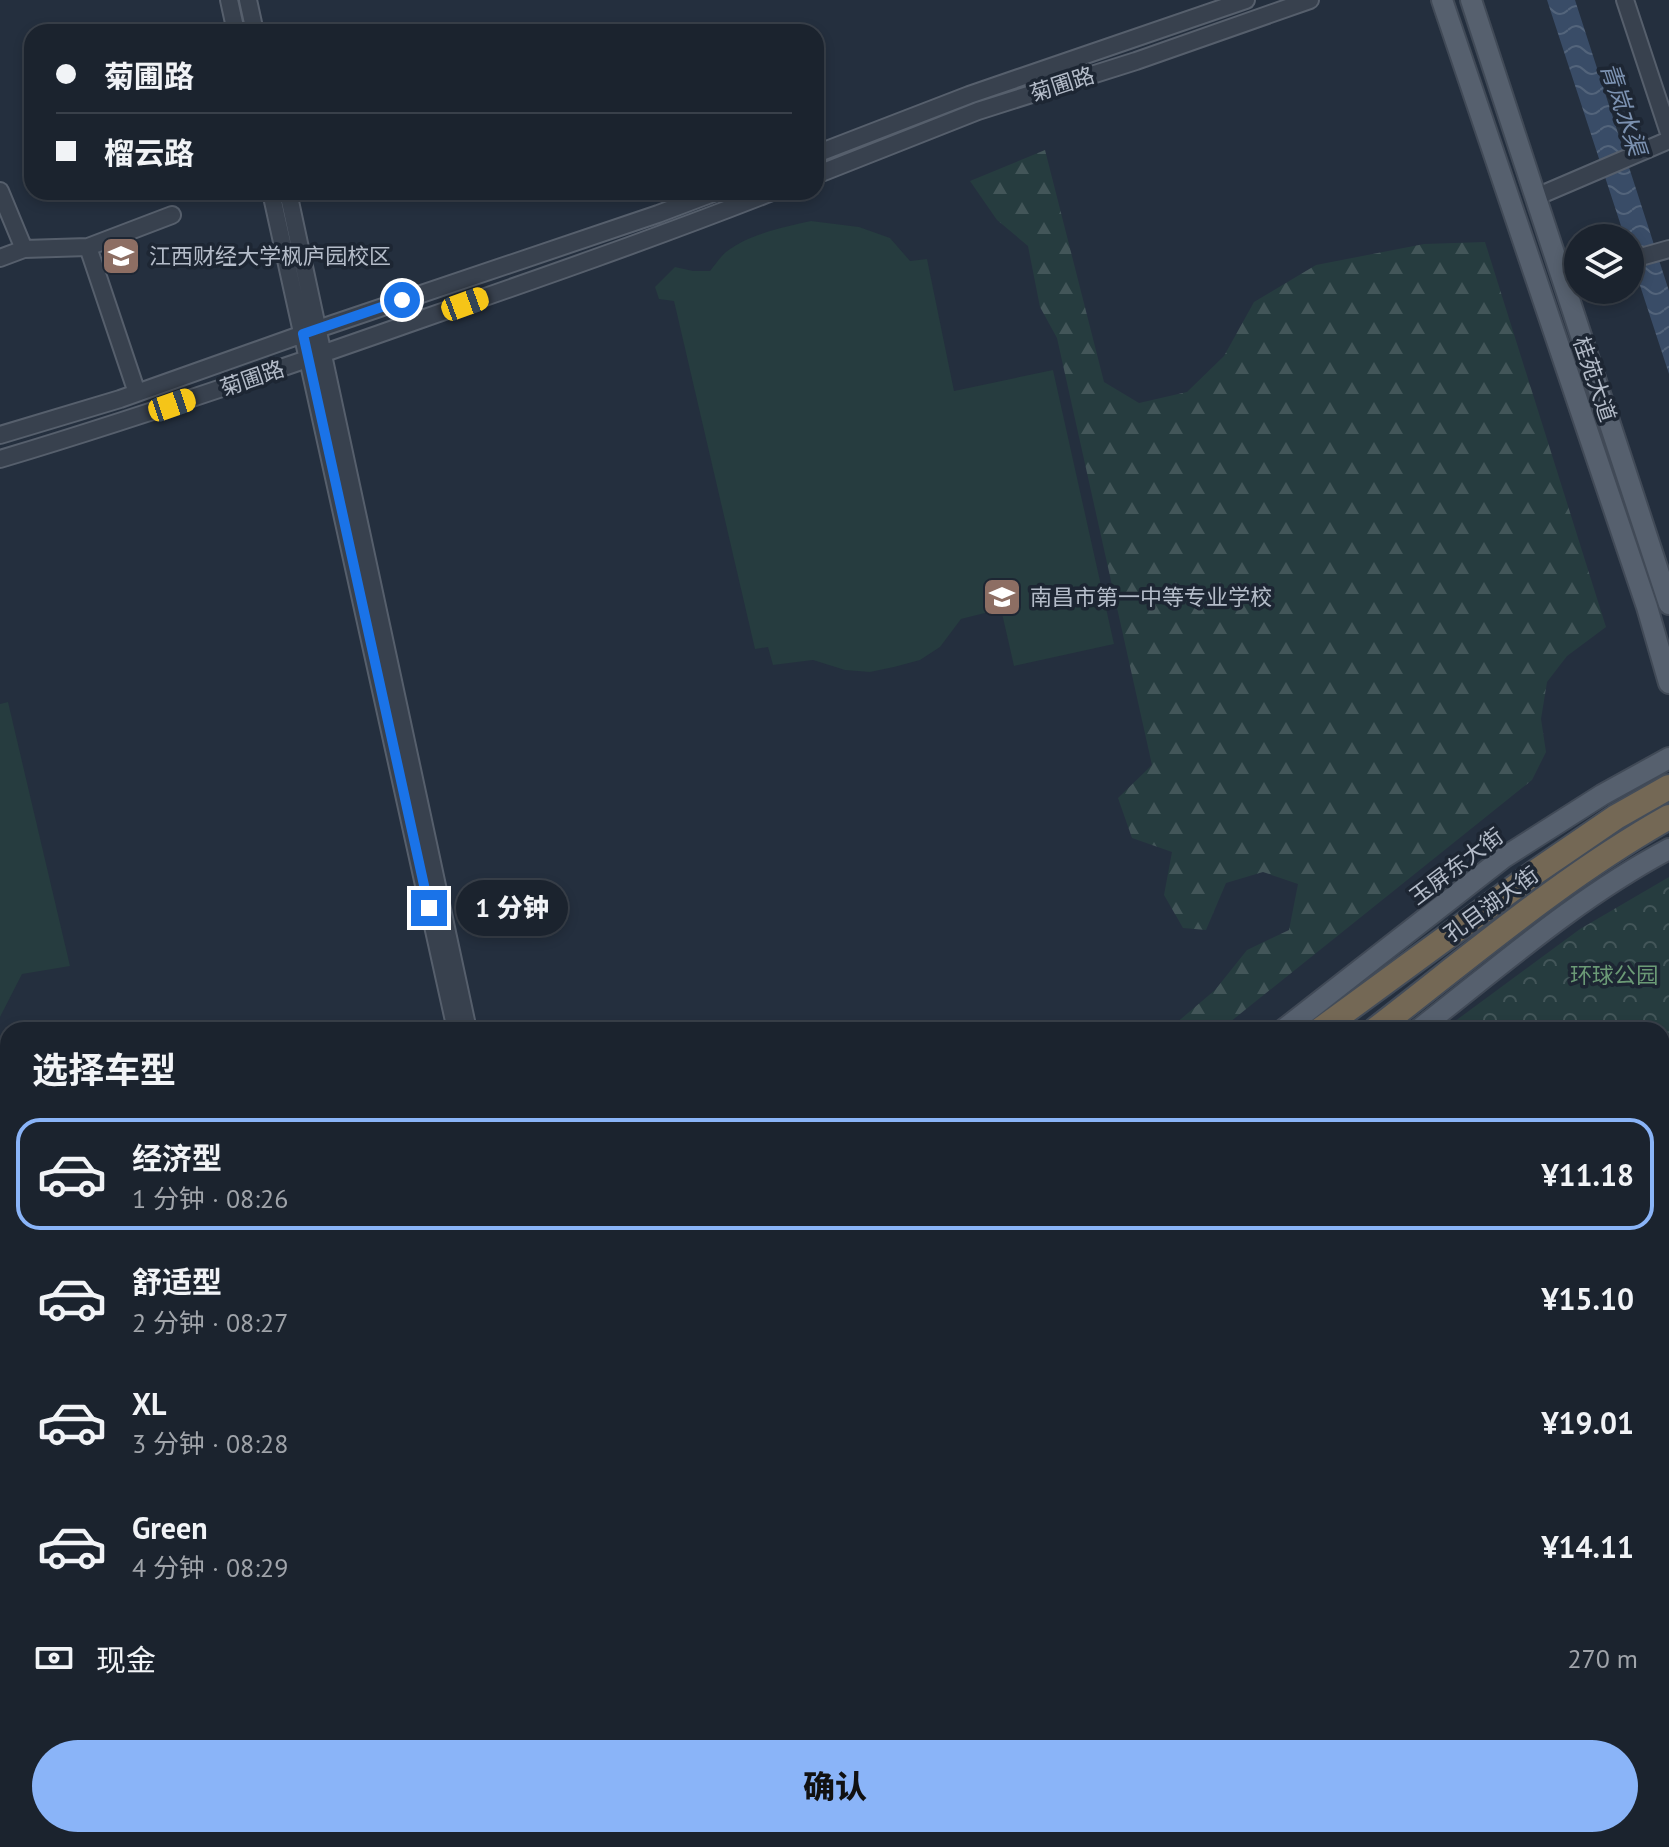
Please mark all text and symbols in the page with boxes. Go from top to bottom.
text: 菊圃路 [104,56,194,95]
water label: 青岚水渠 [1594,58,1654,162]
street label: 菊圃路 [1026,60,1098,108]
text: 榴云路 [104,133,194,172]
map controls [1564,224,1644,304]
button: layers [1564,224,1644,304]
school or university icon: 江西财经大学枫庐园校区 [100,235,142,277]
place label: 江西财经大学枫庐园校区 [149,242,391,270]
route start [384,282,420,318]
car [438,285,492,323]
street label: 桂苑大道 [1567,333,1623,425]
street label: 菊圃路 [216,354,288,402]
car [145,386,199,424]
school or university icon: 南昌市第一中等专业学校 [981,576,1023,618]
place label: 南昌市第一中等专业学校 [1030,583,1272,611]
street label: 玉屏东大街 [1404,822,1508,910]
street label: 孔目湖大街 [1438,860,1544,948]
callout: 1 分钟 [457,880,569,936]
route end [411,890,447,926]
text: 1 分钟 [475,891,549,924]
park label: 环球公园 [1570,961,1658,989]
text: 选择车型 [32,1046,176,1093]
icon: car [36,1138,108,1210]
text: 经济型 [132,1138,222,1177]
text: ¥11.18 [1542,1155,1634,1194]
text: 1 分钟 · 08:26 [132,1182,288,1215]
icon: car [36,1262,108,1334]
text: 舒适型 [132,1262,222,1301]
text: ¥15.10 [1542,1279,1634,1318]
text: 2 分钟 · 08:27 [132,1306,288,1339]
text: XL [132,1384,166,1423]
icon: car [36,1386,108,1458]
text: ¥19.01 [1542,1403,1634,1442]
text: 3 分钟 · 08:28 [132,1427,288,1460]
text: Green [132,1508,207,1547]
icon: car [36,1510,108,1582]
text: ¥14.11 [1542,1527,1634,1566]
text: 4 分钟 · 08:29 [132,1551,288,1584]
icon: cash [32,1636,76,1680]
text: 现金 [96,1640,156,1679]
text: 270 m [1567,1642,1638,1675]
button: 确认 [32,1740,1638,1832]

